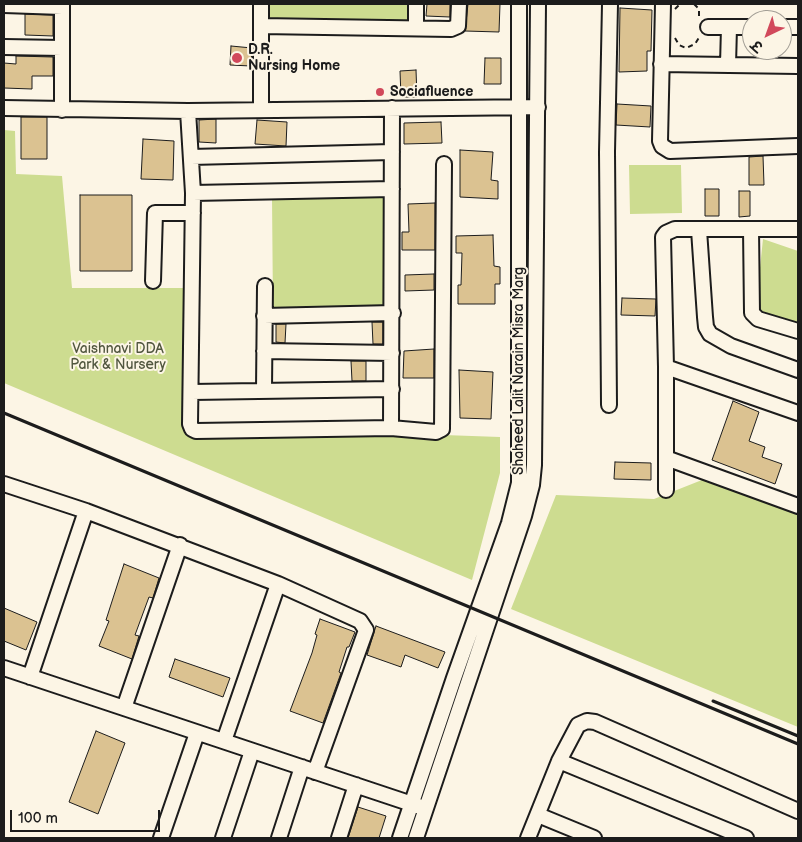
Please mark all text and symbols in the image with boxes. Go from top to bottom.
north arrow [742,10,792,60]
text: उ [748,36,766,55]
place label: D.R. Nursing Home [248,42,340,74]
marker: D.R. Nursing Home [230,51,244,65]
place label: Sociafluence [390,84,473,100]
marker: Sociafluence [374,86,386,98]
street label: Shaheed Lalit Narain Misra Marg [511,267,527,475]
park label: Vaishnavi DDA Park & Nursery [70,341,166,374]
scale bar [12,800,162,832]
text: 100 m [18,809,58,828]

